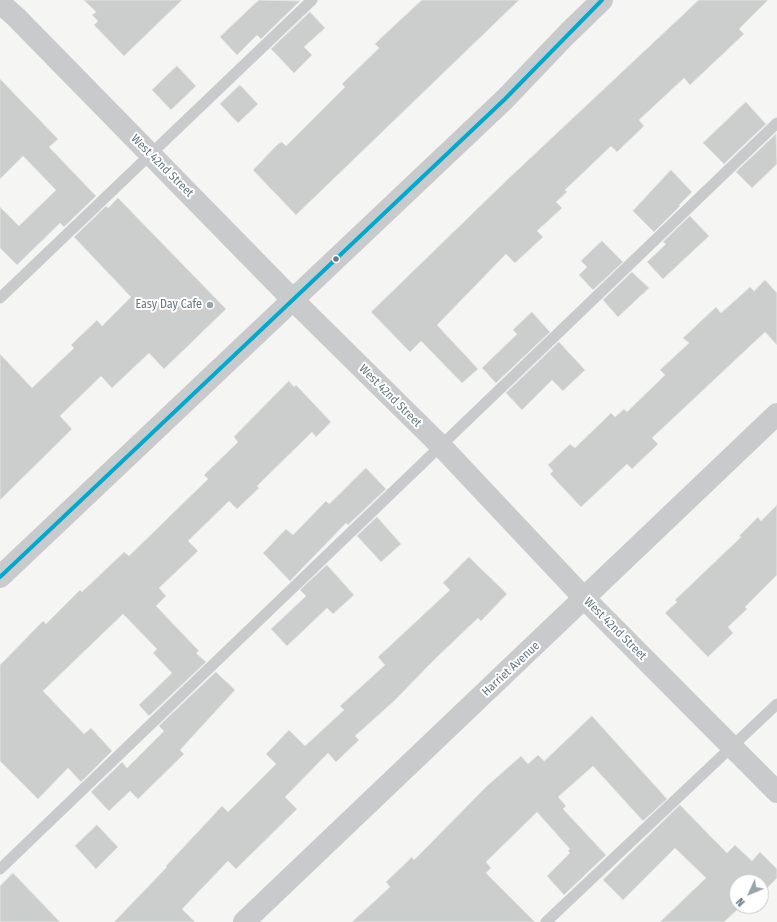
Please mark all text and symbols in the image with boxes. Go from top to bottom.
street label: West 42nd Street [128,132,196,200]
unlabelled marker [331,254,341,264]
place label: Easy Day Cafe [136,298,202,312]
marker: Easy Day Cafe [205,300,215,310]
street label: West 42nd Street [356,362,424,430]
street label: West 42nd Street [581,595,649,663]
street label: Harriet Avenue [479,639,543,699]
north arrow [729,874,769,914]
text: N [734,895,748,909]

